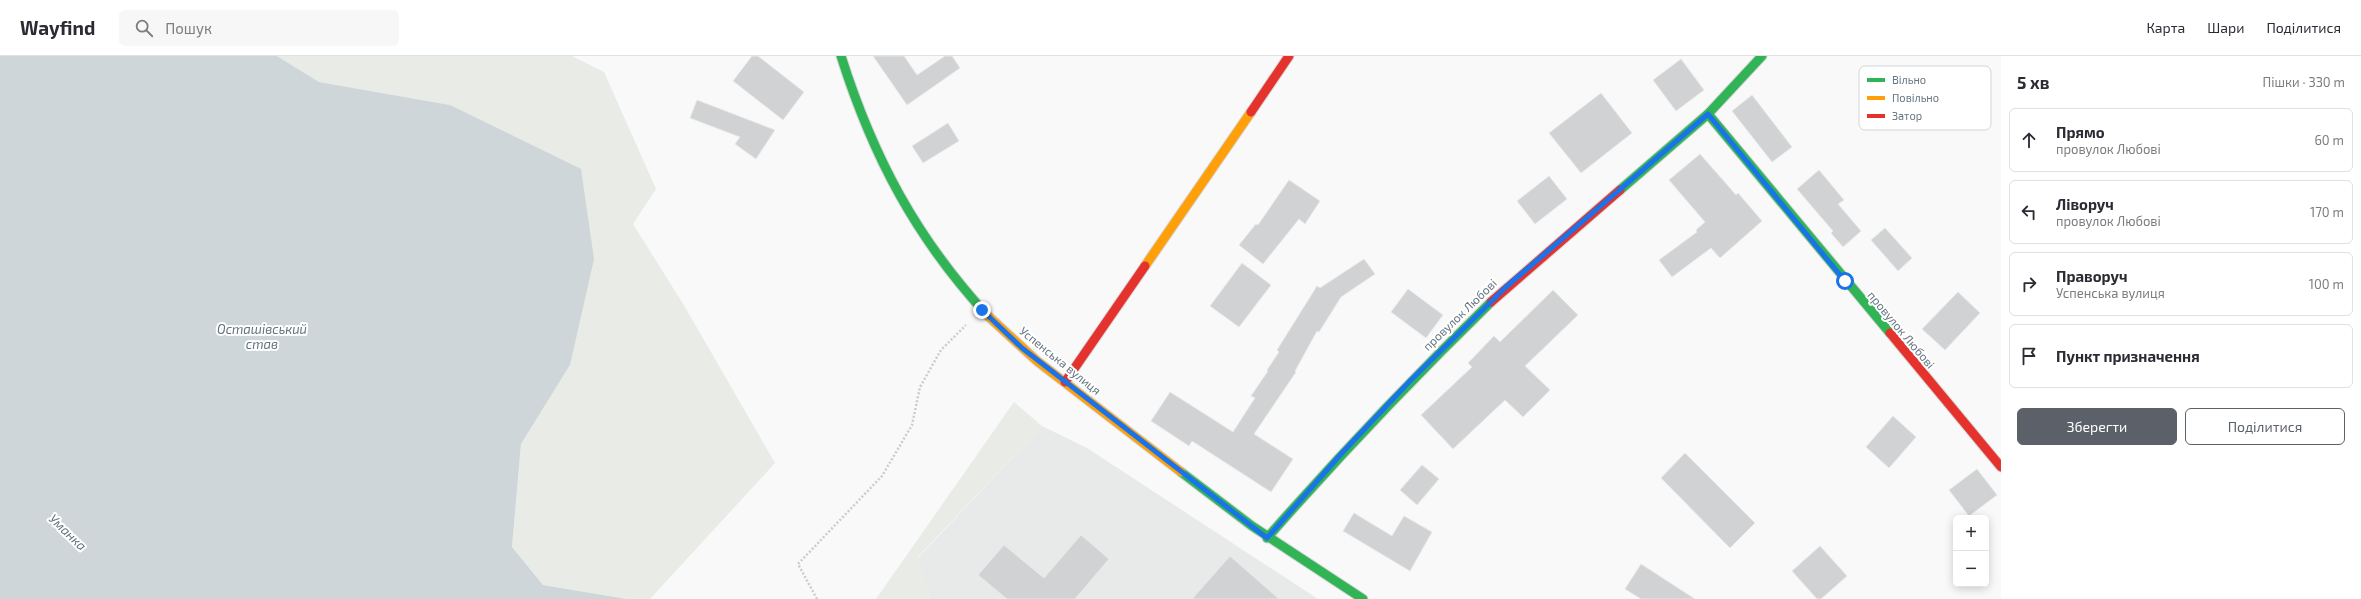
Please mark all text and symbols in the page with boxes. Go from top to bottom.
search box [119,10,399,46]
text: Wayfind [20,16,95,39]
icon: search [133,17,155,39]
text: Пошук [165,19,212,37]
text: Карта [2146,19,2185,36]
text: Шари [2207,19,2244,36]
text: Поділитися [2266,19,2341,36]
legend [1859,66,1991,130]
text: 5 хв [2017,72,2050,92]
text: Вільно [1892,73,1926,86]
text: Пішки · 330 m [2263,74,2345,90]
text: Повільно [1892,91,1939,104]
text: Затор [1892,109,1922,122]
text: Прямо [2056,123,2105,141]
icon: ahead [2018,129,2040,151]
text: 60 m [2314,132,2344,148]
text: провулок Любові [2056,141,2161,157]
text: Ліворуч [2056,195,2114,213]
icon: left [2018,201,2040,223]
text: 170 m [2310,204,2344,220]
text: провулок Любові [2056,213,2161,229]
text: Праворуч [2056,267,2127,285]
route start [1836,272,1854,290]
icon: right [2018,273,2040,295]
street label: провулок Любові [1420,276,1500,354]
text: 100 m [2309,276,2344,292]
text: Успенська вулиця [2056,285,2165,301]
street label: провулок Любові [1865,288,1938,372]
route end [973,301,991,319]
water label: Осташівський став [217,321,307,352]
street label: Успенська вулиця [1017,323,1104,398]
icon: arrive [2018,345,2040,367]
text: Пункт призначення [2056,347,2200,365]
button: Зберегти [2017,408,2177,445]
button: Поділитися [2185,408,2345,445]
water label: Уманка [46,510,90,554]
map controls [1953,515,1989,587]
button: + [1953,515,1989,551]
button: − [1953,551,1989,587]

